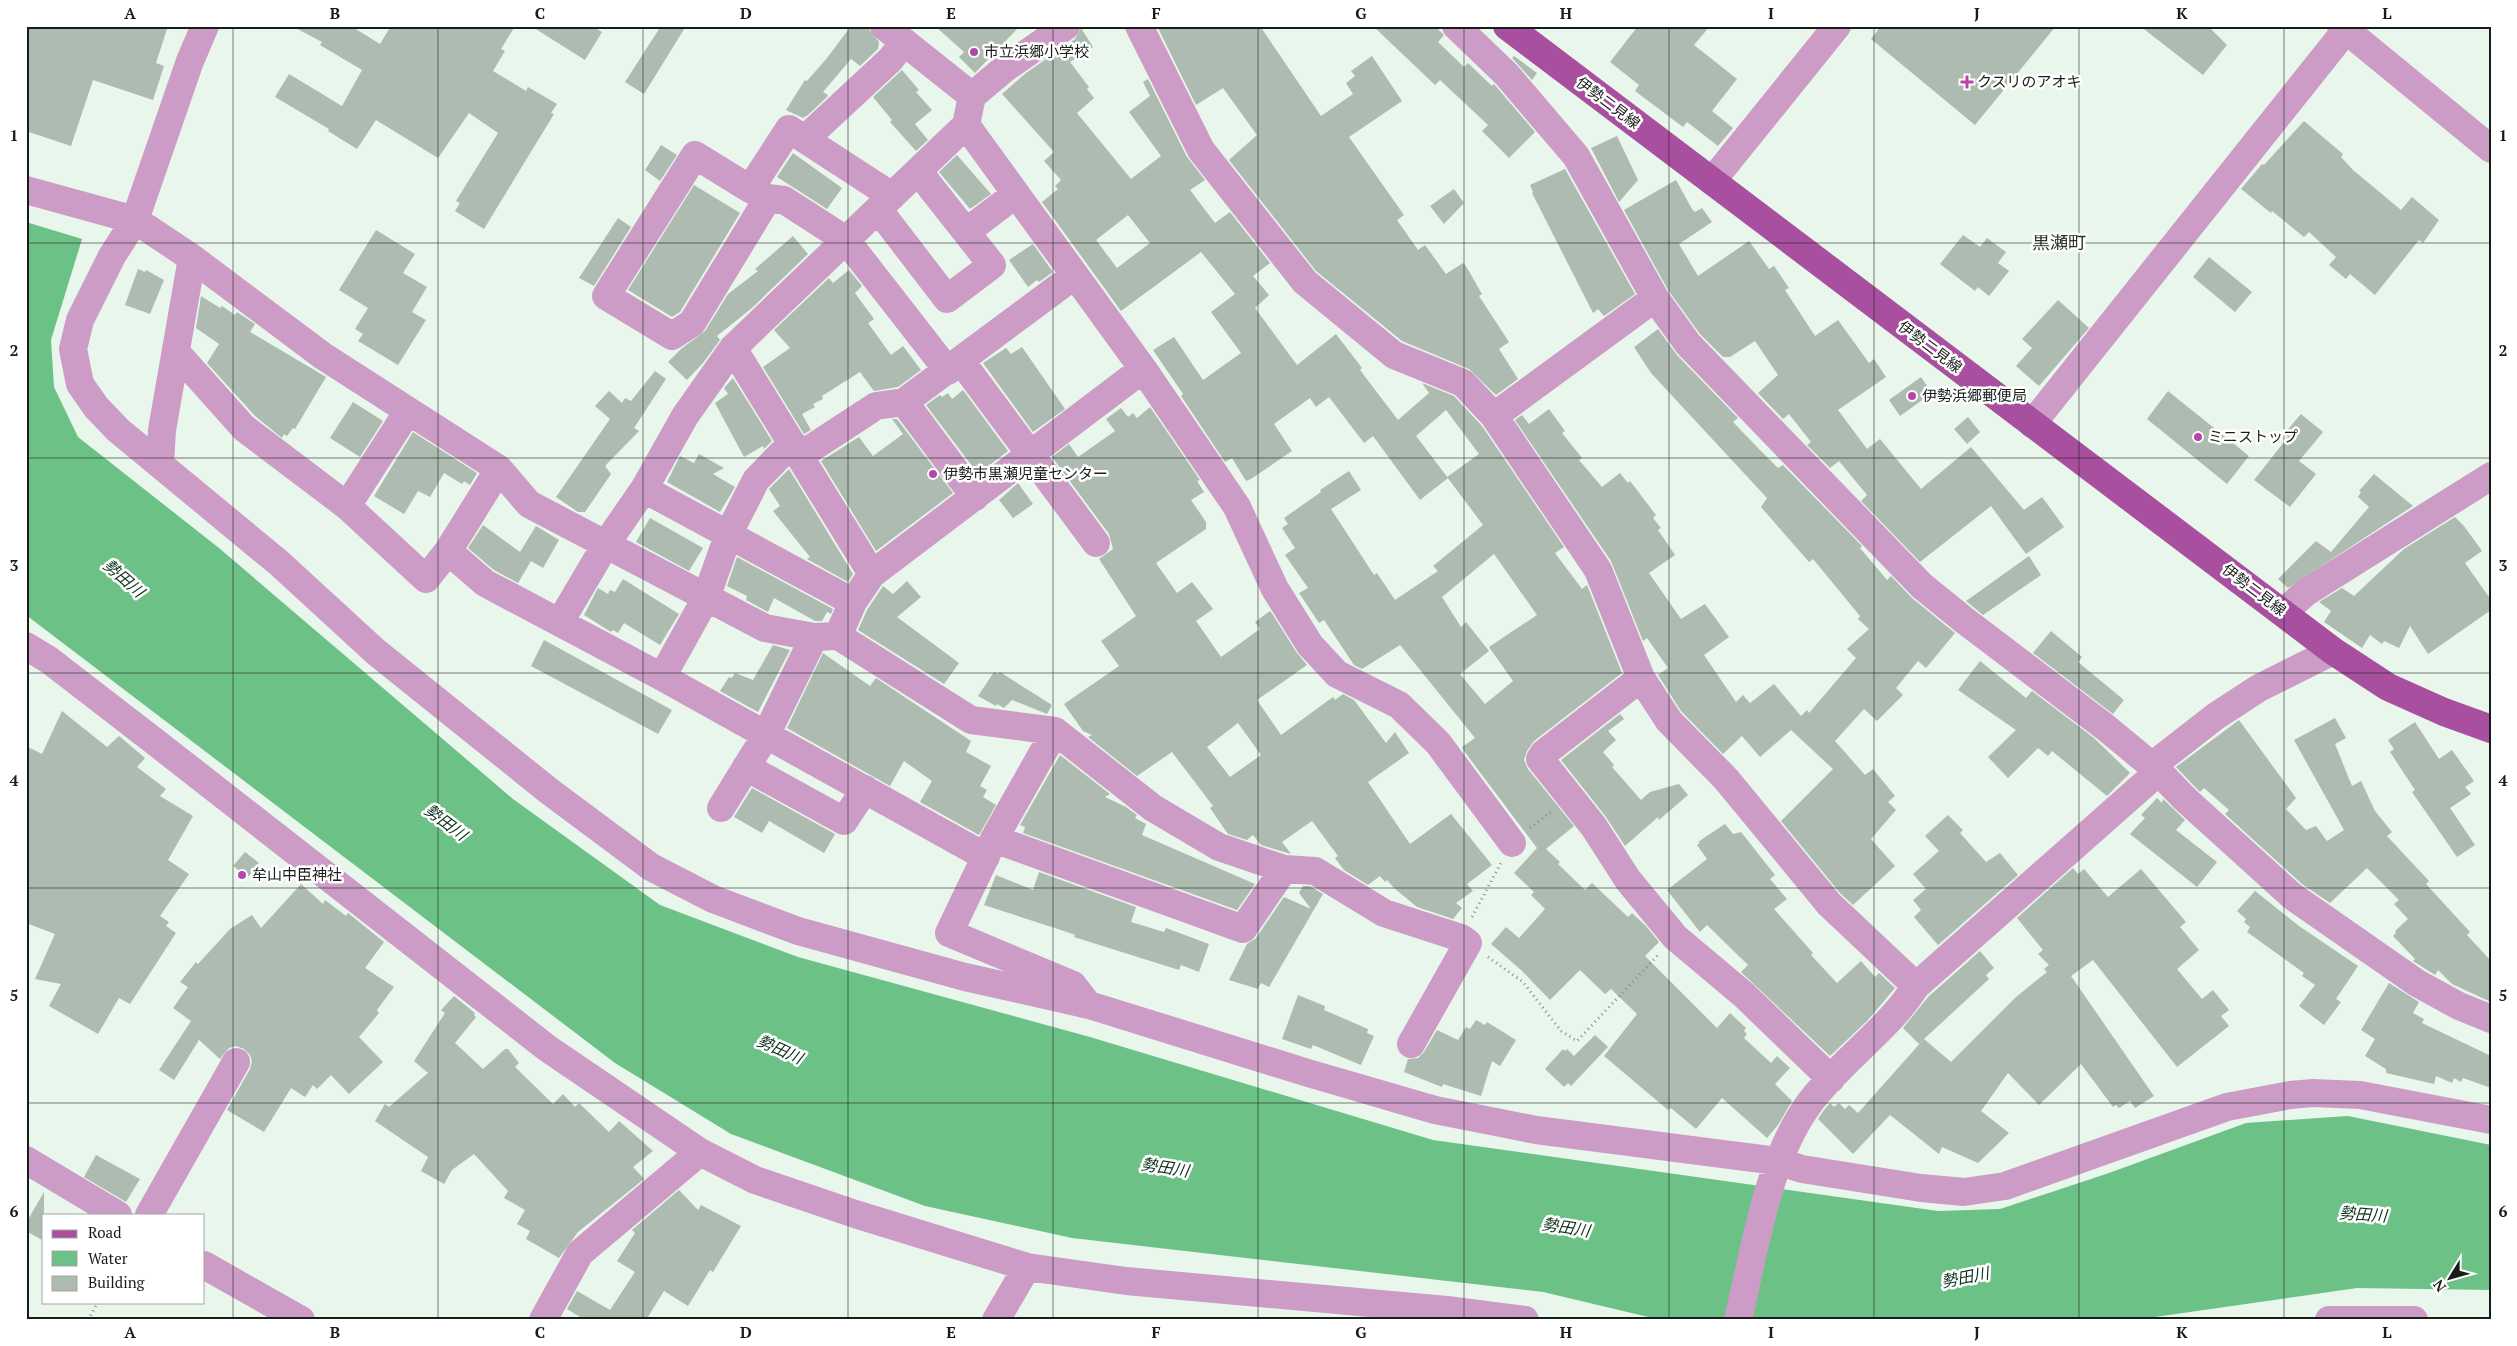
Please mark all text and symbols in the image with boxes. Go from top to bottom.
text: A [124,2,136,24]
text: B [330,2,340,24]
text: C [535,2,545,24]
text: D [740,2,752,24]
text: E [946,2,956,24]
text: F [1151,2,1161,24]
text: G [1355,2,1367,24]
text: H [1560,2,1572,24]
text: I [1768,2,1774,24]
text: J [1974,2,1980,24]
text: K [2176,2,2188,24]
text: L [2382,2,2392,24]
place label: 市立浜郷小学校 [984,41,1089,61]
marker: 市立浜郷小学校 [968,46,980,58]
place label: クスリのアオキ [1977,71,2082,91]
street label: 伊勢二見線 [1573,72,1645,133]
marker: クスリのアオキ [1961,76,1973,88]
text: 1 [9,124,19,146]
text: 1 [2498,124,2508,146]
district label: 黒瀬町 [2032,230,2086,254]
street label: 伊勢二見線 [1895,316,1967,377]
text: 2 [9,339,19,361]
text: 2 [2498,339,2508,361]
place label: 伊勢浜郷郵便局 [1922,385,2027,405]
marker: 伊勢浜郷郵便局 [1906,390,1918,402]
place label: ミニストップ [2208,426,2298,446]
marker: ミニストップ [2192,431,2204,443]
place label: 伊勢市黒瀬児童センター [943,463,1108,483]
marker: 伊勢市黒瀬児童センター [927,468,939,480]
text: 3 [9,554,19,576]
water label: 勢田川 [99,554,151,603]
text: 3 [2498,554,2508,576]
street label: 伊勢二見線 [2219,559,2291,620]
text: 4 [9,769,19,791]
text: 4 [2498,769,2508,791]
water label: 勢田川 [420,799,473,846]
place label: 牟山中臣神社 [252,864,342,884]
marker: 牟山中臣神社 [236,869,248,881]
text: 5 [9,984,19,1006]
text: 5 [2498,984,2508,1006]
water label: 勢田川 [754,1029,808,1070]
water label: 勢田川 [1140,1152,1192,1182]
text: 6 [9,1200,19,1222]
text: 6 [2498,1200,2508,1222]
water label: 勢田川 [2338,1201,2390,1227]
water label: 勢田川 [1541,1212,1593,1242]
legend [42,1214,205,1304]
text: Road [88,1222,121,1242]
text: Water [88,1248,128,1268]
north arrow [2424,1254,2474,1304]
water label: 勢田川 [1939,1261,1993,1292]
text: Building [88,1272,146,1292]
text: N [2428,1276,2450,1296]
text: A [124,1321,136,1343]
text: B [330,1321,340,1343]
text: C [535,1321,545,1343]
text: D [740,1321,752,1343]
text: E [946,1321,956,1343]
text: F [1151,1321,1161,1343]
text: G [1355,1321,1367,1343]
text: H [1560,1321,1572,1343]
text: I [1768,1321,1774,1343]
text: J [1974,1321,1980,1343]
text: K [2176,1321,2188,1343]
text: L [2382,1321,2392,1343]

